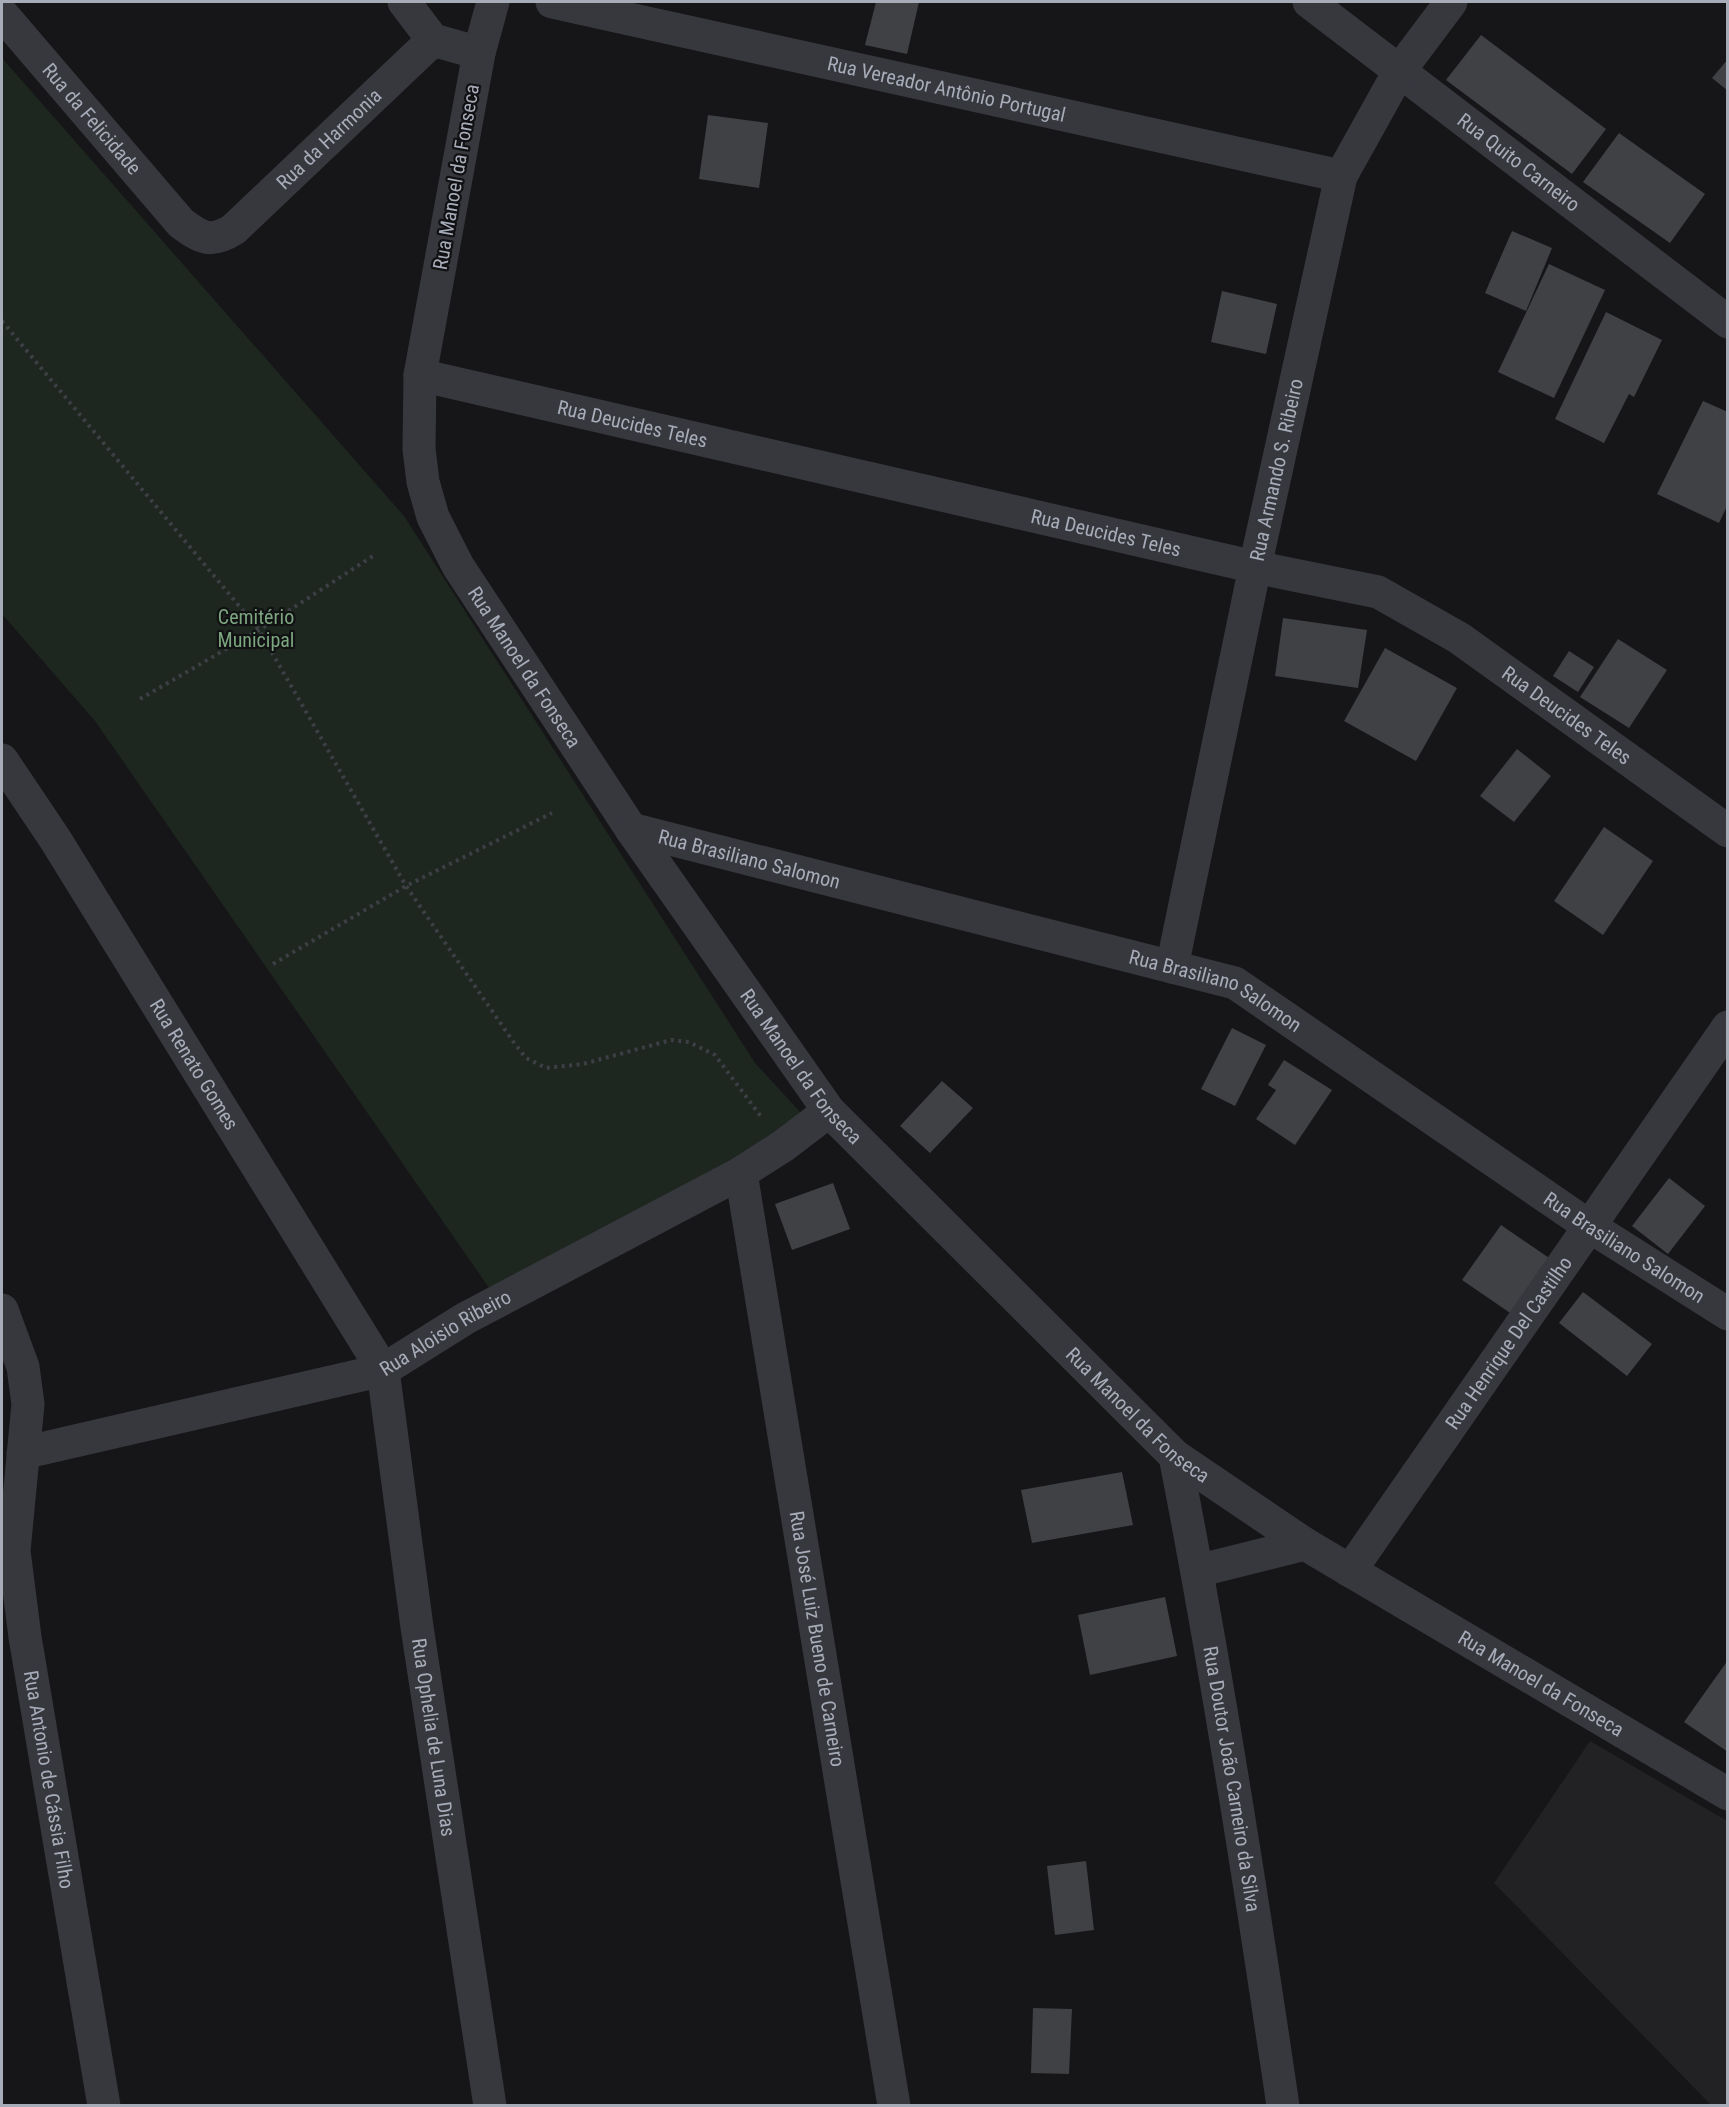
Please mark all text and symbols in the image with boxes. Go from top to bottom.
street label: Rua Vereador Antônio Portugal [825,51,1068,127]
street label: Rua da Felicidade [37,58,146,179]
street label: Rua Manoel da Fonseca [428,82,484,272]
street label: Rua da Harmonia [272,83,386,194]
street label: Rua Quito Carneiro [1453,108,1585,217]
street label: Rua Armando S. Ribeiro [1245,376,1308,563]
street label: Rua Deucides Teles [555,395,710,453]
street label: Rua Deucides Teles [1029,504,1184,562]
street label: Rua Manoel da Fonseca [463,582,586,752]
park label: Cemitério Municipal [218,605,294,652]
street label: Rua Deucides Teles [1497,661,1636,770]
street label: Rua Brasiliano Salomon [656,824,843,894]
street label: Rua Brasiliano Salomon [1127,944,1306,1037]
street label: Rua Manoel da Fonseca [735,984,867,1149]
street label: Rua Renato Gomes [145,994,244,1134]
street label: Rua Brasiliano Salomon [1539,1187,1709,1308]
street label: Rua Henrique Del Castilho [1440,1252,1577,1434]
street label: Rua Aloisio Ribeiro [375,1285,515,1381]
street label: Rua Manoel da Fonseca [1061,1342,1214,1488]
street label: Rua José Luiz Bueno de Carneiro [785,1509,850,1768]
street label: Rua Manoel da Fonseca [1454,1625,1628,1742]
street label: Rua Ophelia de Luna Dias [407,1637,461,1838]
street label: Rua Doutor João Carneiro da Silva [1198,1644,1266,1914]
street label: Rua Antonio de Cássia Filho [19,1669,79,1890]

